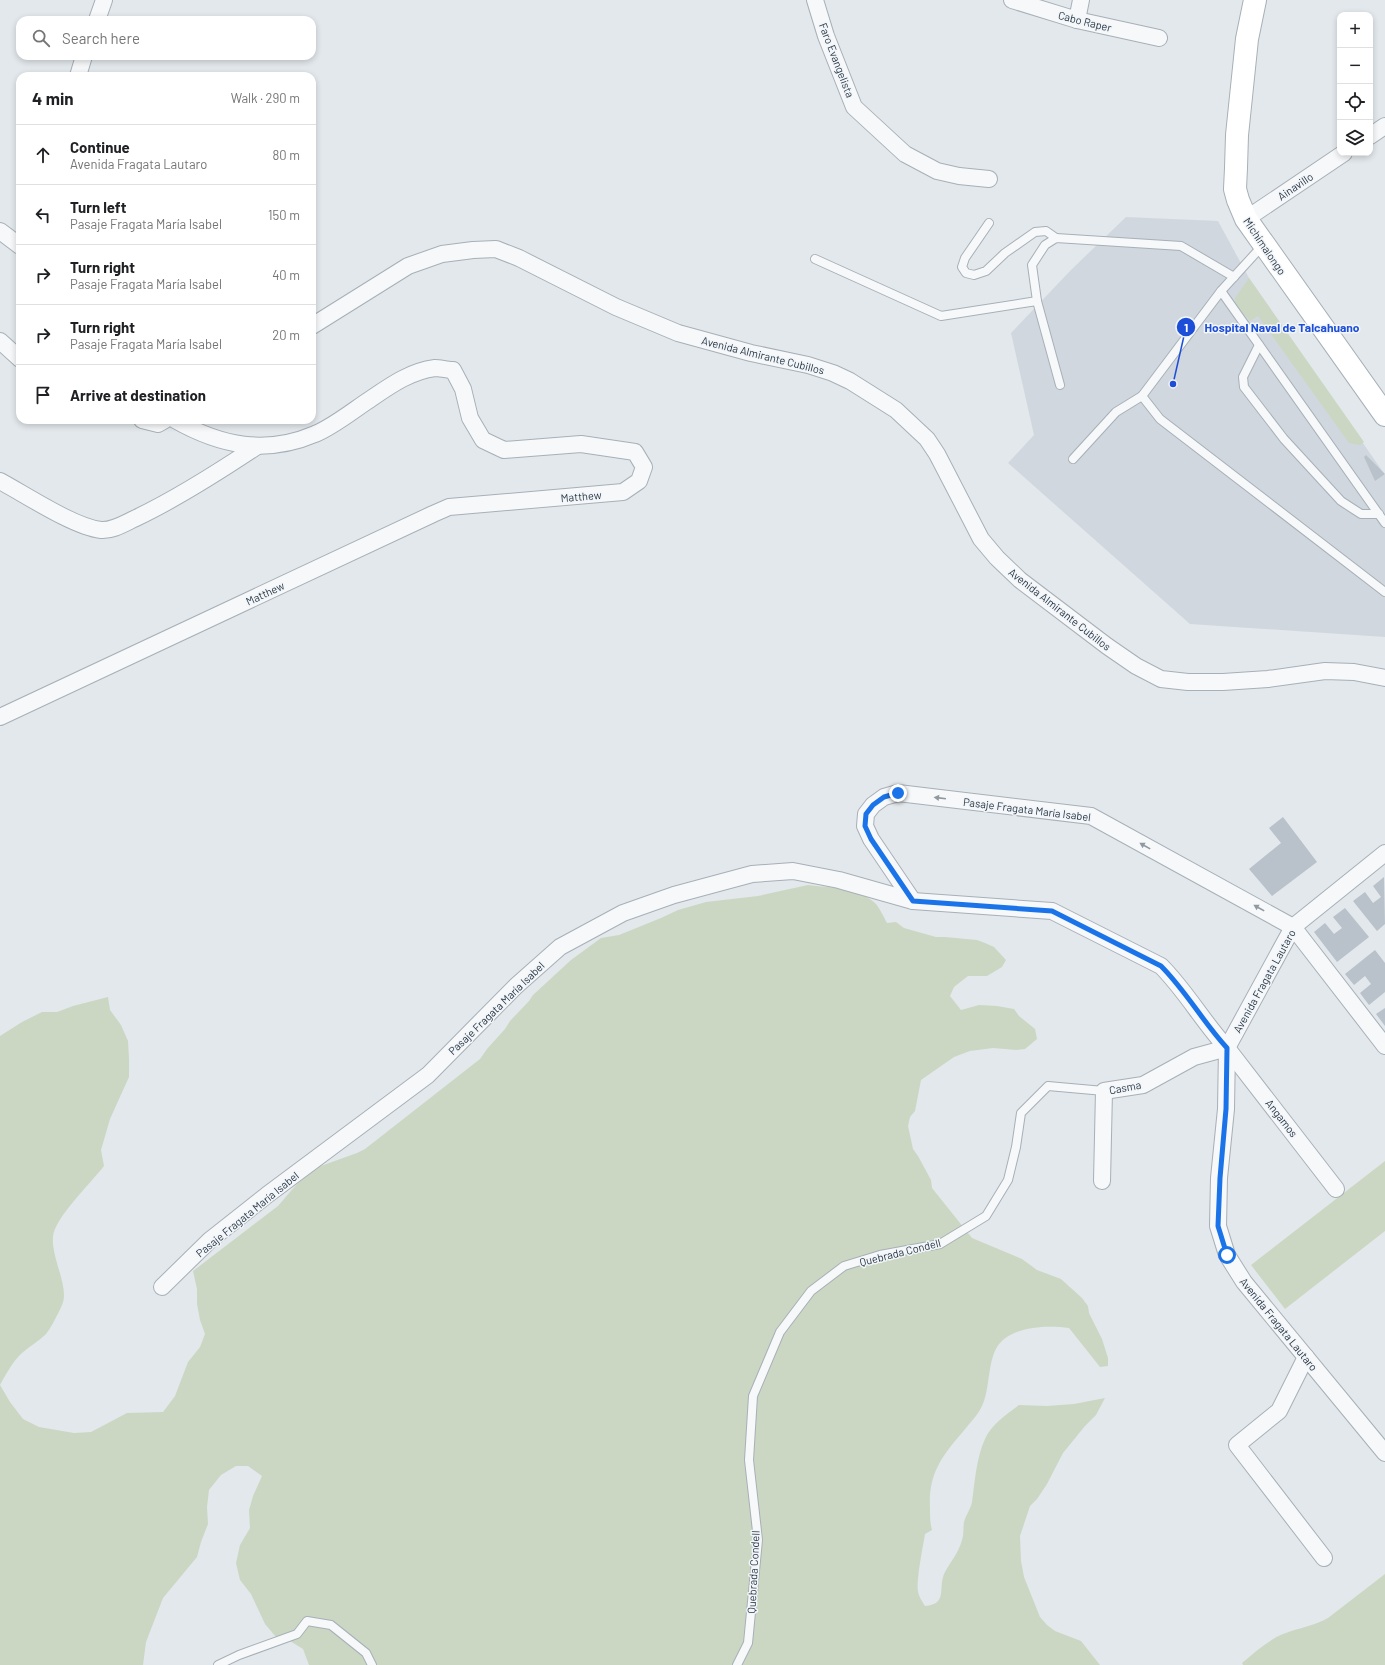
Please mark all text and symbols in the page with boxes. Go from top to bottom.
street label: Cabo Raper [1057,8,1113,34]
map controls [1337,12,1373,156]
button: + [1337,12,1373,48]
search box [16,16,316,60]
street label: Faro Evangelista [817,21,857,99]
icon: search [30,27,52,49]
text: Search here [62,29,140,47]
button: − [1337,48,1373,84]
button: locate [1337,84,1373,120]
text: 4 min [32,88,74,108]
text: Walk · 290 m [231,90,300,106]
button: layers [1337,120,1373,156]
text: Continue [70,138,130,156]
icon: ahead [32,144,54,166]
text: 80 m [273,147,300,163]
text: Avenida Fragata Lautaro [70,156,207,172]
street label: Ainavillo [1275,169,1315,203]
text: Turn left [70,198,126,216]
icon: left [32,204,54,226]
text: 150 m [268,207,300,223]
street label: Michimalongo [1241,215,1289,277]
text: Pasaje Fragata María Isabel [70,216,222,232]
text: Turn right [70,258,135,276]
icon: right [32,264,54,286]
text: 40 m [272,267,300,283]
text: Pasaje Fragata María Isabel [70,276,222,292]
callout: Hospital Naval de Talcahuano [1176,315,1367,339]
text: Turn right [70,318,135,336]
text: 1 [1184,320,1188,334]
text: Hospital Naval de Talcahuano [1204,320,1360,334]
icon: right [32,324,54,346]
text: 20 m [272,327,300,343]
street label: Avenida Almirante Cubillos [700,333,826,377]
text: Pasaje Fragata María Isabel [70,336,222,352]
icon: arrive [32,384,54,406]
text: Arrive at destination [70,386,206,404]
street label: Matthew [560,488,602,504]
street label: Avenida Almirante Cubillos [1006,565,1114,653]
street label: Matthew [244,578,286,608]
route end [889,784,907,802]
one-way arrow [934,795,946,801]
street label: Pasaje Fragata María Isabel [962,795,1092,823]
one-way arrow [1139,842,1151,849]
one-way arrow [1253,905,1265,912]
street label: Avenida Fragata Lautaro [1230,927,1298,1035]
street label: Pasaje Fragata María Isabel [445,959,547,1057]
street label: Casma [1108,1078,1142,1096]
street label: Angamos [1263,1096,1301,1140]
street label: Pasaje Fragata María Isabel [193,1169,301,1259]
street label: Quebrada Condell [858,1236,942,1268]
route start [1218,1246,1236,1264]
street label: Avenida Fragata Lautaro [1237,1275,1321,1373]
street label: Quebrada Condell [744,1530,762,1614]

